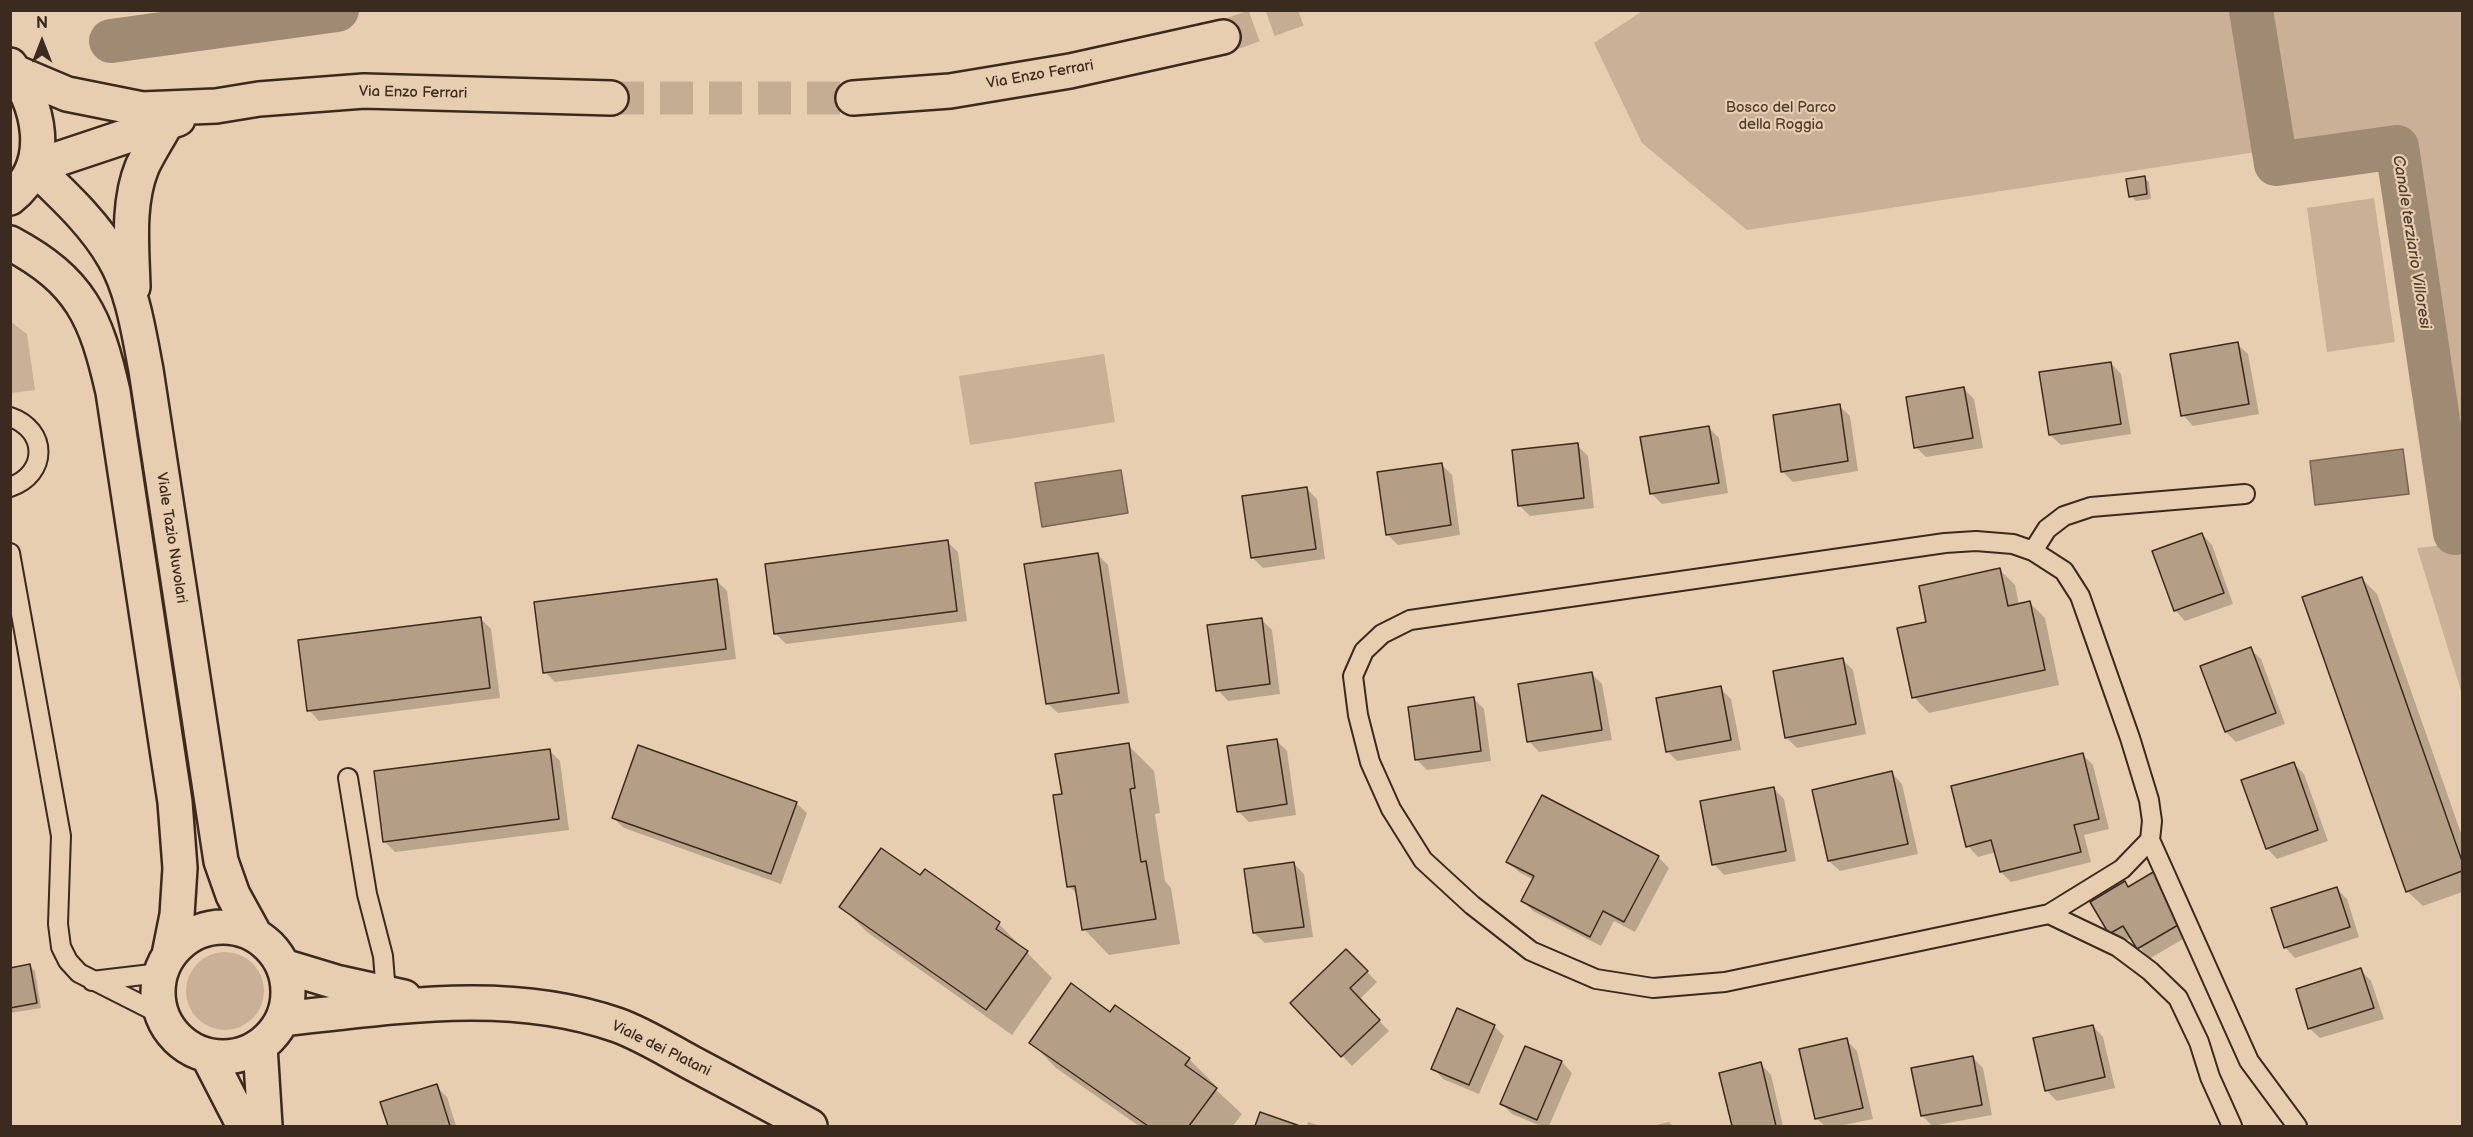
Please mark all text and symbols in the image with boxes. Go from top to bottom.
north arrow [12,12,72,72]
text: N [36,14,48,33]
street label: Via Enzo Ferrari [985,57,1095,93]
street label: Via Enzo Ferrari [359,83,467,103]
park label: Bosco del Parco della Roggia [1726,99,1836,134]
water label: Canale terziario Villoresi [2388,154,2434,330]
street label: Viale Tazio Nuvolari [152,471,190,605]
street label: Viale dei Platani [608,1017,714,1081]

